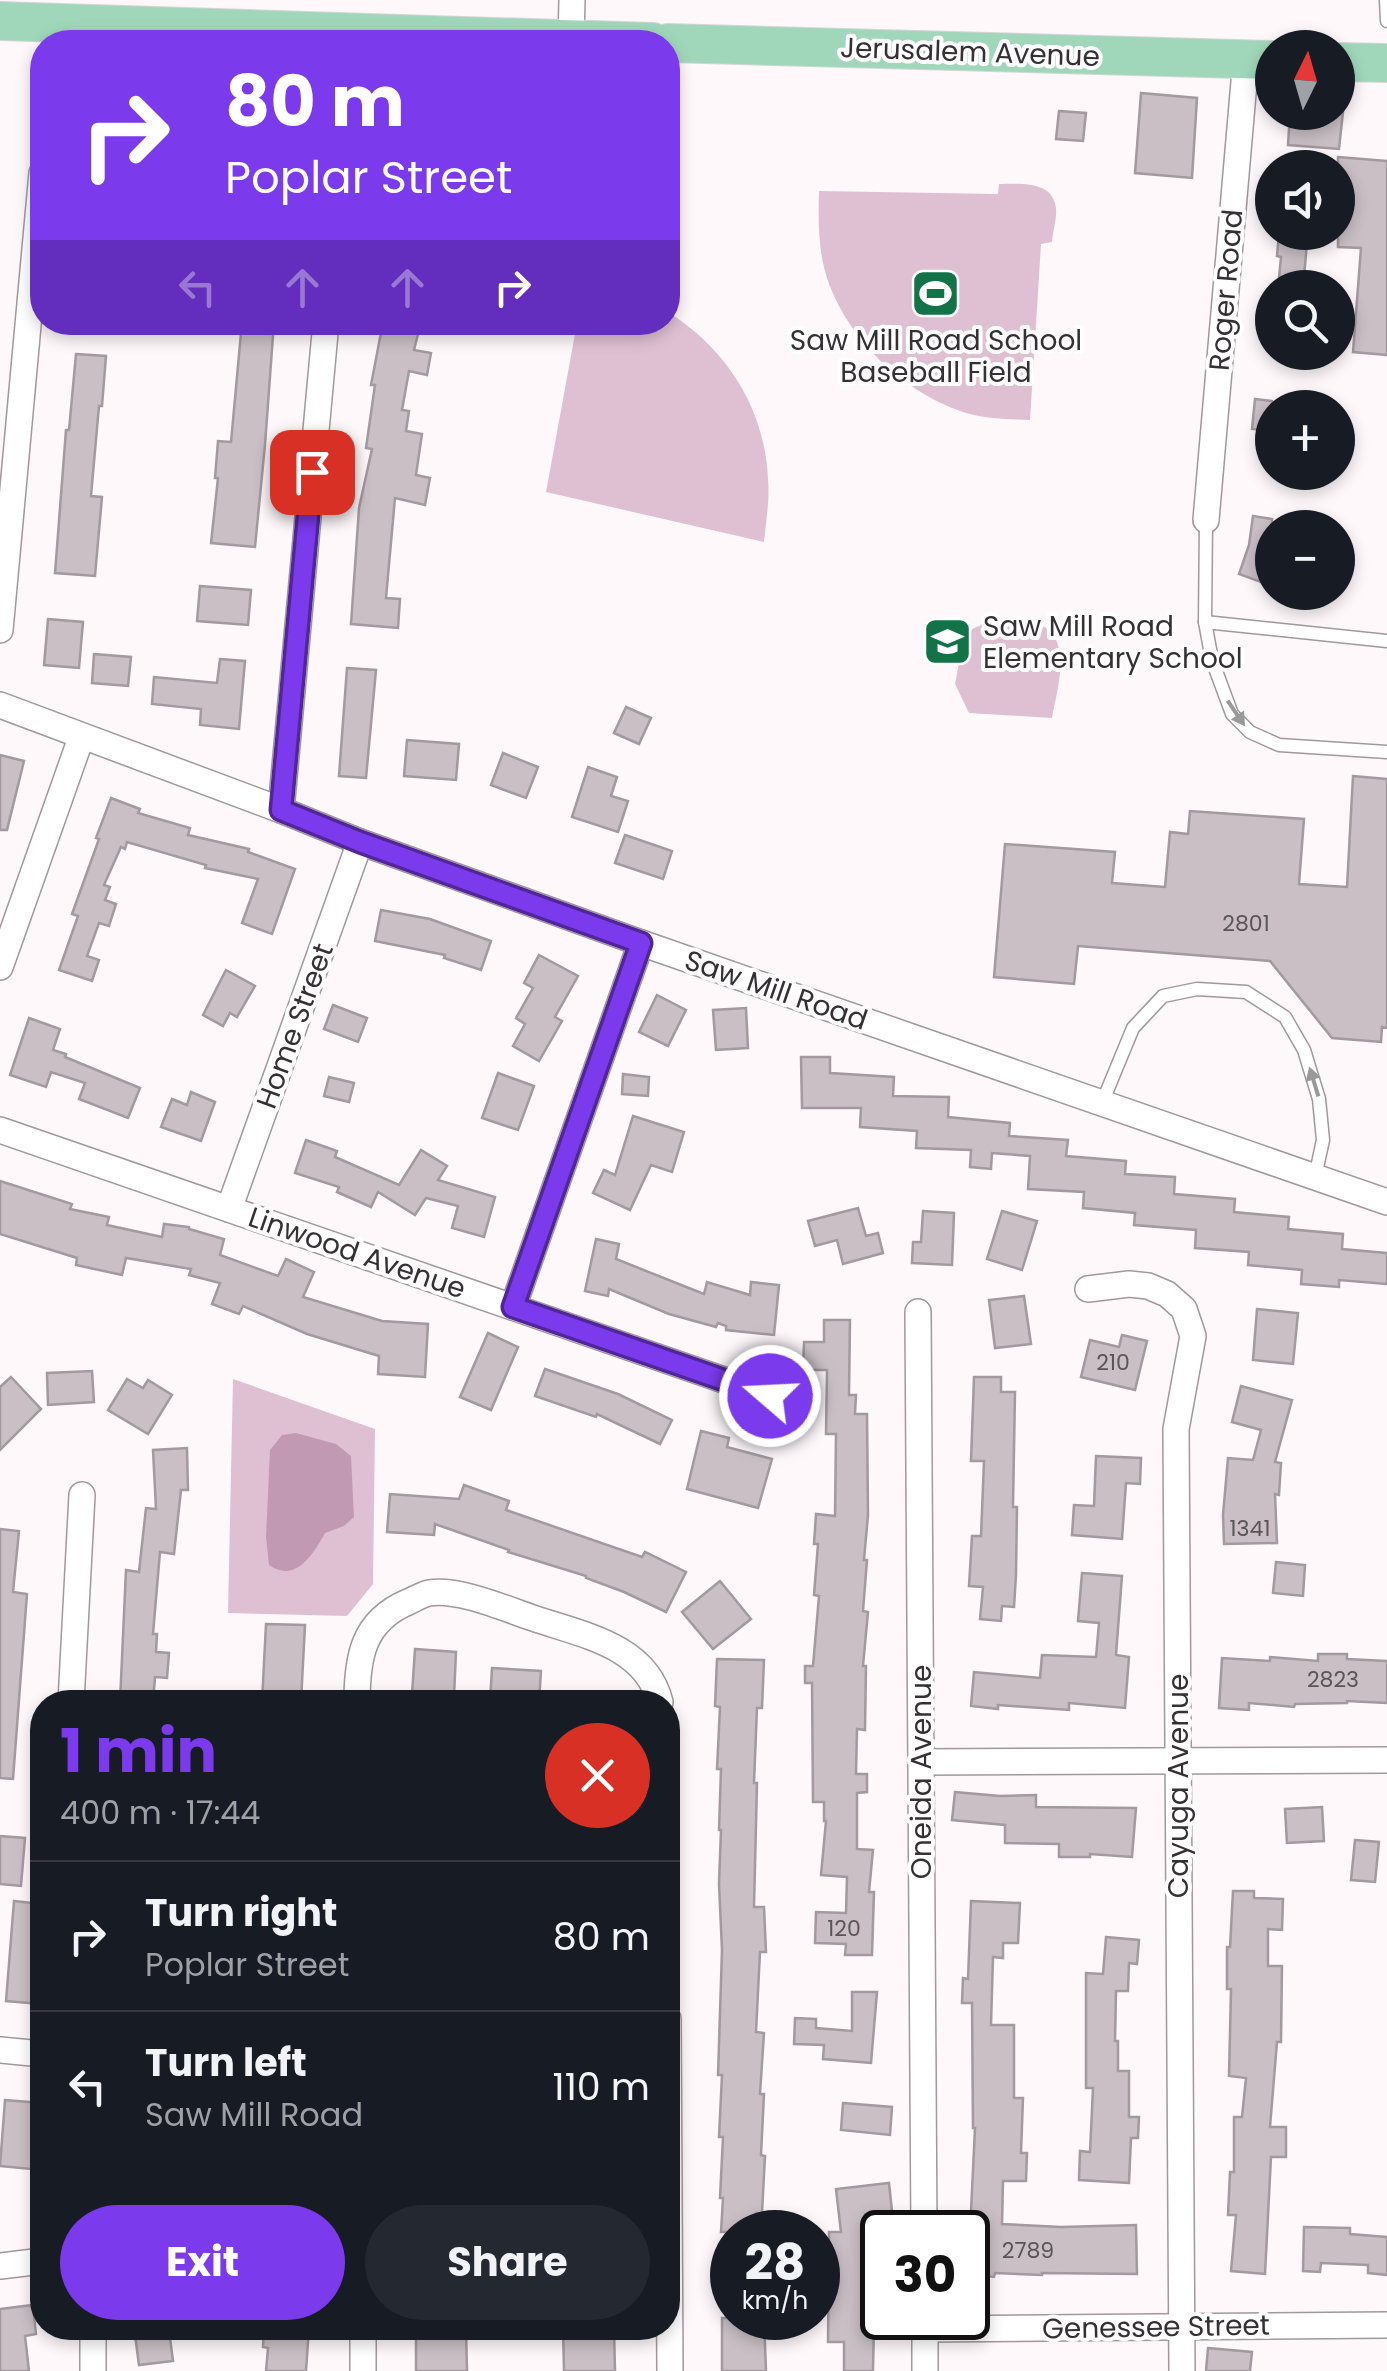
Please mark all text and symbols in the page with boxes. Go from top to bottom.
street label: Jerusalem Avenue [839,28,1101,76]
north arrow [1255,30,1355,130]
map controls [1255,30,1355,610]
text: 80 m [225,52,405,151]
icon: right [60,70,190,200]
text: Poplar Street [225,146,512,209]
button: sound [1255,150,1355,250]
street label: Roger Road [1200,208,1252,372]
icon: left [170,260,225,315]
icon: ahead [275,260,330,315]
icon: ahead [380,260,435,315]
icon: right [485,260,540,315]
sports icon: Saw Mill Road School Baseball Field [910,267,962,319]
button: search [1255,270,1355,370]
place label: Saw Mill Road School Baseball Field [790,321,1082,392]
button: + [1255,390,1355,490]
pin [270,430,355,515]
icon: arrive [285,445,340,500]
button: − [1255,510,1355,610]
place label: Saw Mill Road Elementary School [983,607,1243,678]
school or university icon: Saw Mill Road Elementary School [922,616,974,668]
one-way arrow [1225,699,1245,726]
house number: 2801 [1222,908,1270,939]
street label: Home Street [247,938,343,1114]
street label: Saw Mill Road [679,940,873,1040]
one-way arrow [1305,1066,1321,1097]
street label: Linwood Avenue [243,1198,471,1308]
position arrow [718,1344,822,1448]
house number: 210 [1096,1347,1130,1378]
house number: 1341 [1230,1513,1270,1544]
house number: 2823 [1307,1664,1359,1695]
street label: Oneida Avenue [902,1665,941,1879]
street label: Cayuga Avenue [1159,1674,1198,1898]
text: 1 min [60,1709,217,1793]
button: close [545,1723,650,1828]
text: 400 m · 17:44 [60,1790,260,1835]
text: Turn right [145,1886,337,1939]
icon: right [60,1909,115,1964]
text: 80 m [553,1910,650,1963]
house number: 120 [827,1913,861,1944]
text: Poplar Street [145,1942,349,1987]
text: Turn left [145,2036,307,2089]
icon: left [60,2059,115,2114]
text: 110 m [553,2060,650,2113]
text: Saw Mill Road [145,2092,363,2137]
button: Exit [60,2205,345,2320]
button: Share [365,2205,650,2320]
speed limit sign: 30 [860,2210,990,2340]
text: 28 [745,2227,805,2298]
house number: 2789 [1002,2235,1054,2266]
text: km/h [742,2283,808,2318]
street label: Genessee Street [1042,2306,1270,2348]

